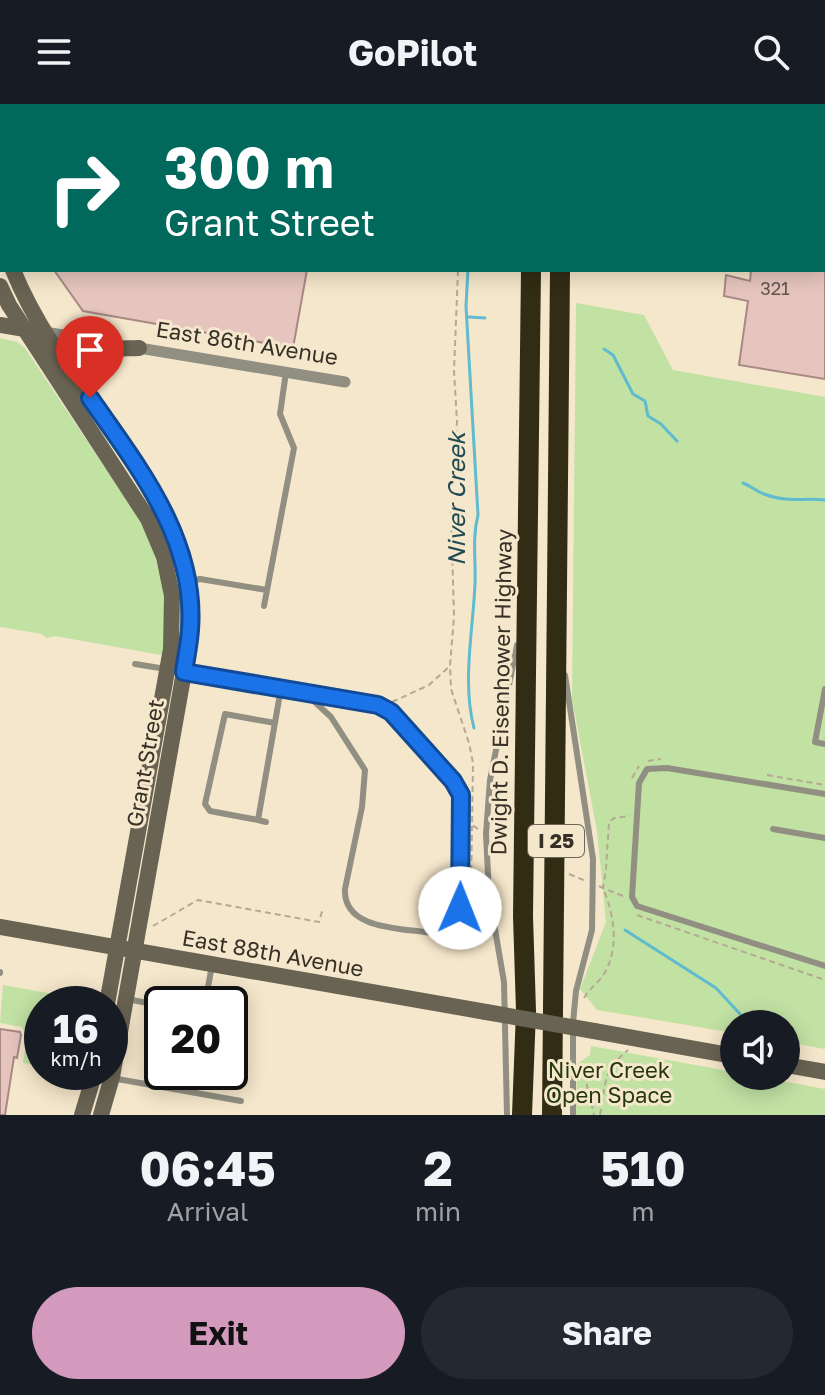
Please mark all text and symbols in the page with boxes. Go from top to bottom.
icon: menu [32,30,76,74]
icon: search [749,30,793,74]
text: GoPilot [348,31,477,74]
text: 300 m [164,133,334,200]
icon: right [32,136,136,240]
text: Grant Street [164,201,375,244]
house number: 321 [760,277,790,299]
street label: East 86th Avenue [154,315,340,370]
pin [56,316,124,398]
icon: arrive [68,328,112,372]
water label: Niver Creek [441,430,470,566]
street label: Dwight D. Eisenhower Highway [484,528,517,856]
street label: Grant Street [120,697,169,829]
road number: I 25 [528,825,584,857]
position arrow [418,866,502,950]
street label: East 88th Avenue [180,923,366,982]
speed limit sign: 20 [144,986,248,1090]
text: 16 [53,1004,99,1052]
map controls [720,1010,800,1090]
button: sound [720,1010,800,1090]
text: km/h [51,1046,101,1070]
park label: Niver Creek Open Space [546,1056,672,1108]
text: 06:45 [139,1139,276,1197]
text: 2 [423,1139,453,1197]
text: 510 [600,1139,686,1197]
text: Arrival [167,1196,248,1227]
text: min [415,1196,461,1227]
text: m [632,1196,655,1227]
button: Exit [32,1287,405,1379]
button: Share [421,1287,793,1379]

